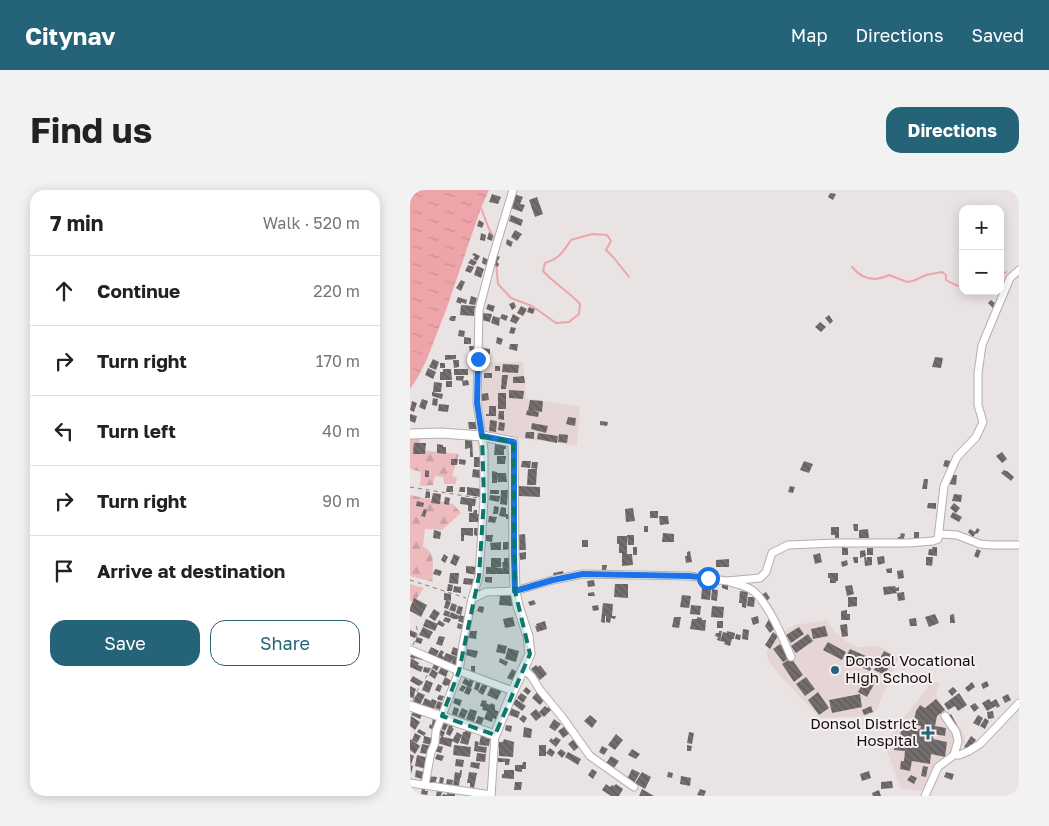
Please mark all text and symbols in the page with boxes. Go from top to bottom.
text: Citynav [25,21,115,50]
text: Map [791,24,827,46]
text: Directions [855,24,943,46]
text: Saved [971,24,1024,46]
button: Directions [886,107,1019,153]
text: Find us [30,109,152,151]
map controls [959,205,1004,295]
button: + [959,205,1004,250]
text: 7 min [50,210,104,236]
text: Walk · 520 m [263,213,360,233]
button: − [959,250,1004,295]
icon: ahead [50,277,78,305]
text: Continue [97,279,180,302]
text: 220 m [313,281,360,301]
icon: right [50,347,78,375]
route end [467,348,490,371]
text: Turn right [97,349,187,372]
text: 170 m [316,351,360,371]
icon: left [50,417,78,445]
text: Turn left [97,419,176,442]
text: 40 m [322,421,360,441]
icon: right [50,487,78,515]
text: Turn right [97,489,187,512]
text: 90 m [322,491,360,511]
icon: arrive [50,557,78,585]
text: Arrive at destination [97,559,285,582]
route start [697,567,720,590]
button: Save [50,620,200,666]
button: Share [210,620,360,666]
place label: Donsol Vocational High School [845,651,976,686]
marker: Donsol Vocational High School [829,664,841,676]
place label: Donsol District Hospital [810,714,917,749]
marker: Donsol District Hospital [921,726,935,740]

